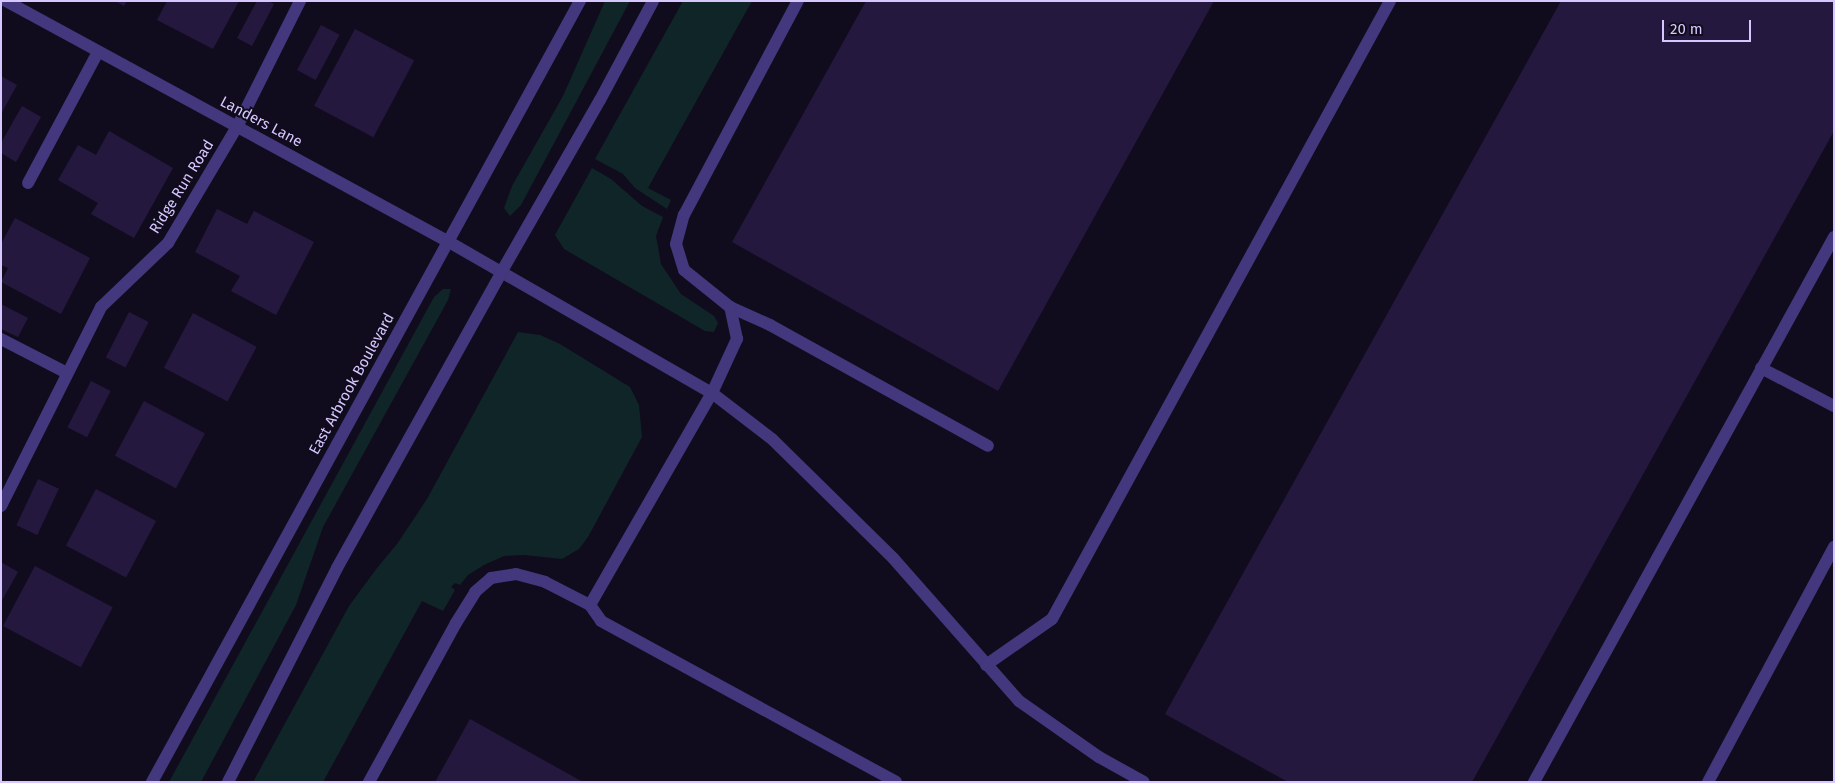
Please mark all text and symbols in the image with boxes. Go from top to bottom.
scale bar [1665,10,1754,42]
text: 20 m [1670,20,1703,38]
street label: Landers Lane [217,93,305,151]
street label: Ridge Run Road [146,137,218,237]
street label: East Arbrook Boulevard [306,310,398,458]

